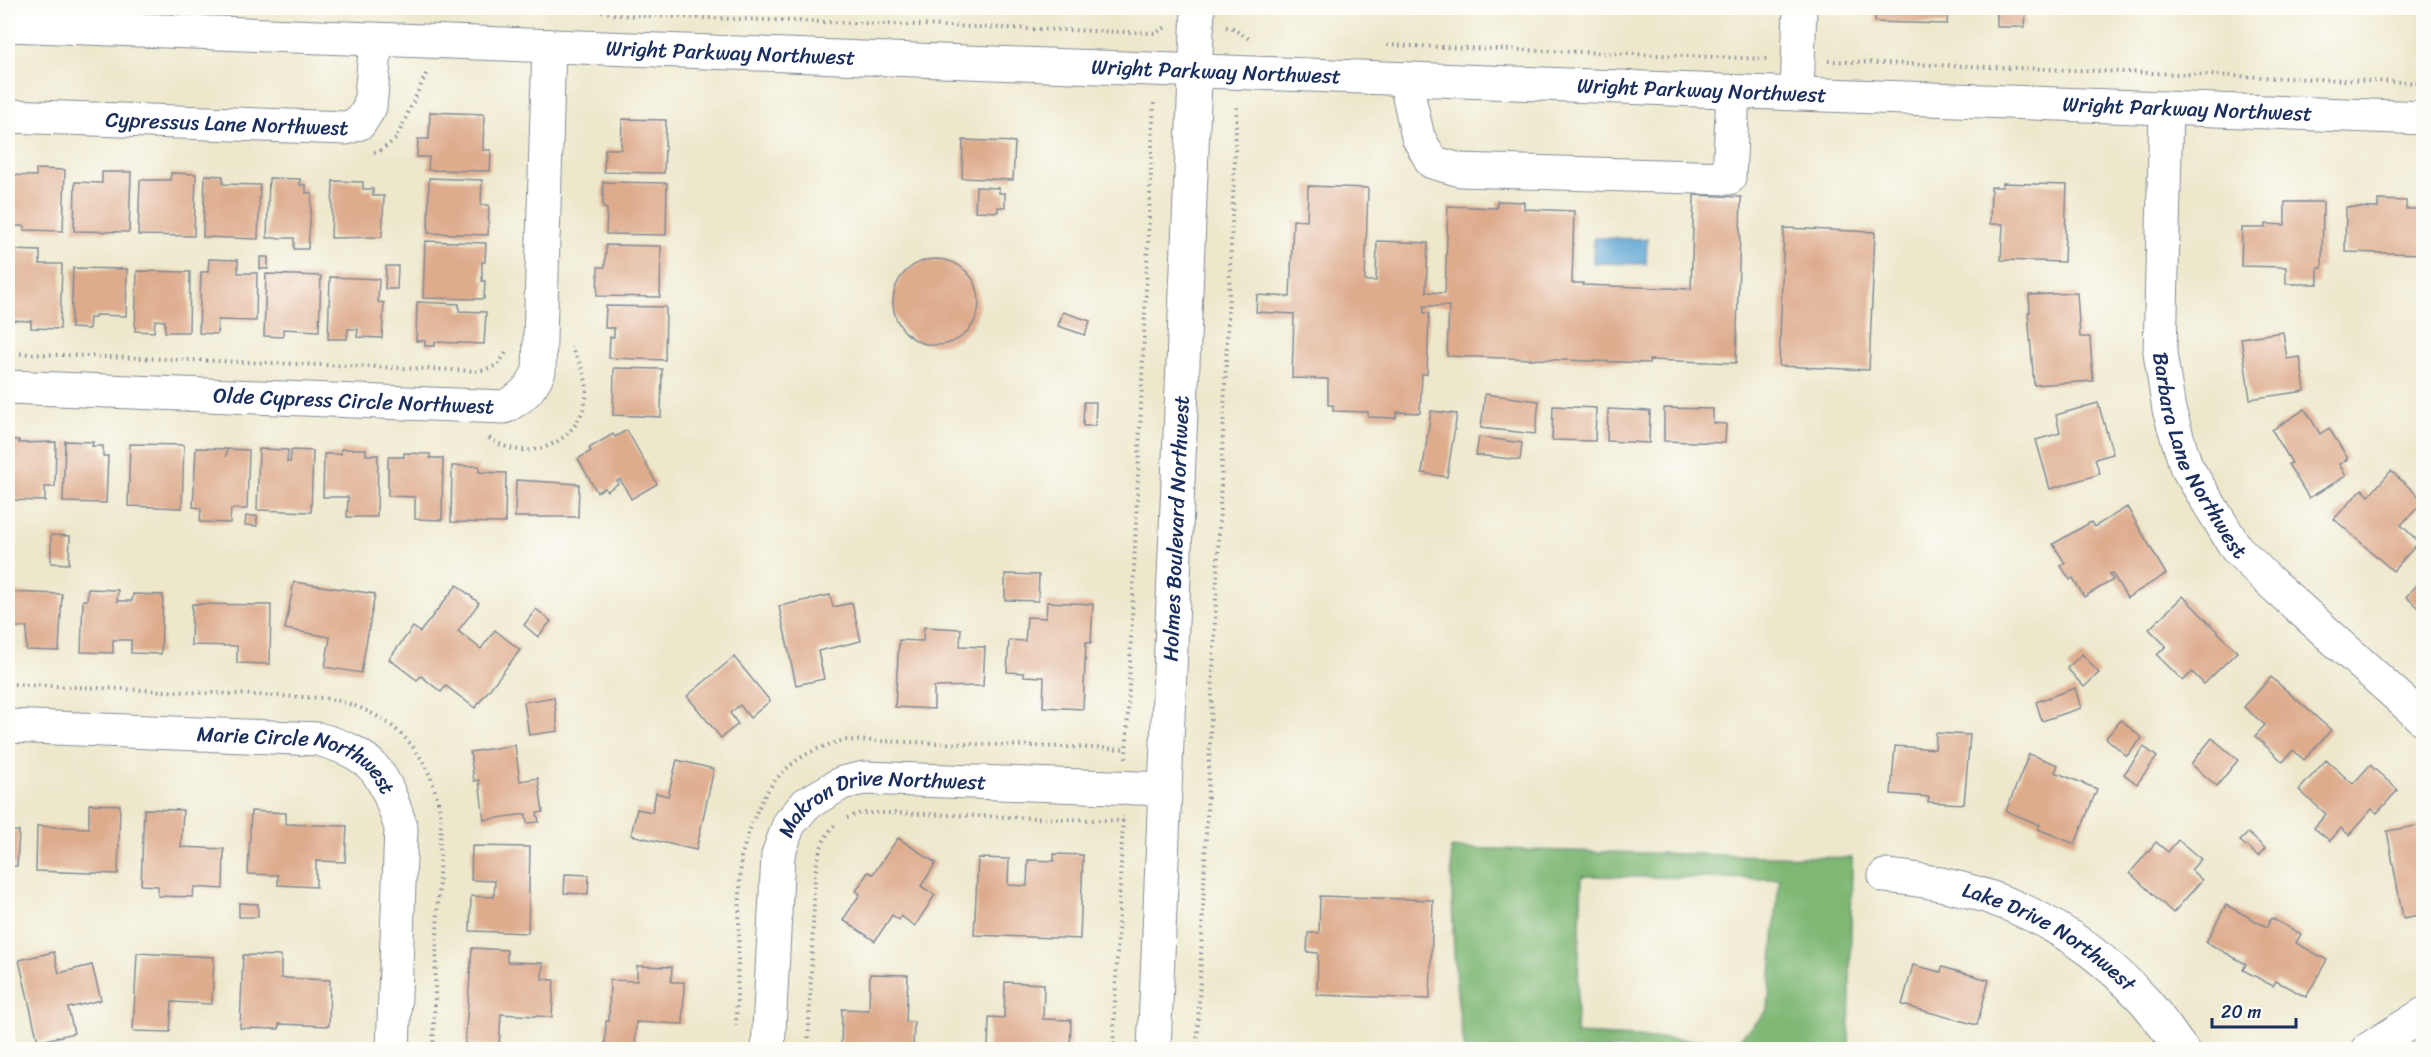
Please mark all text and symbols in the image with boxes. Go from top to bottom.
street label: Wright Parkway Northwest [605,29,856,77]
street label: Wright Parkway Northwest [1091,48,1342,95]
street label: Wright Parkway Northwest [1576,66,1827,114]
street label: Wright Parkway Northwest [2062,85,2313,133]
street label: Cypressus Lane Northwest [105,100,349,147]
street label: Barbara Lane Northwest [2141,349,2257,569]
street label: Olde Cypress Circle Northwest [212,376,495,426]
street label: Holmes Boulevard Northwest [1151,395,1201,662]
street label: Marie Circle Northwest [196,715,406,801]
street label: Makron Drive Northwest [767,759,987,843]
street label: Lake Drive Northwest [1958,871,2146,1002]
scale bar [2212,991,2296,1029]
text: 20 m [2221,996,2261,1028]

